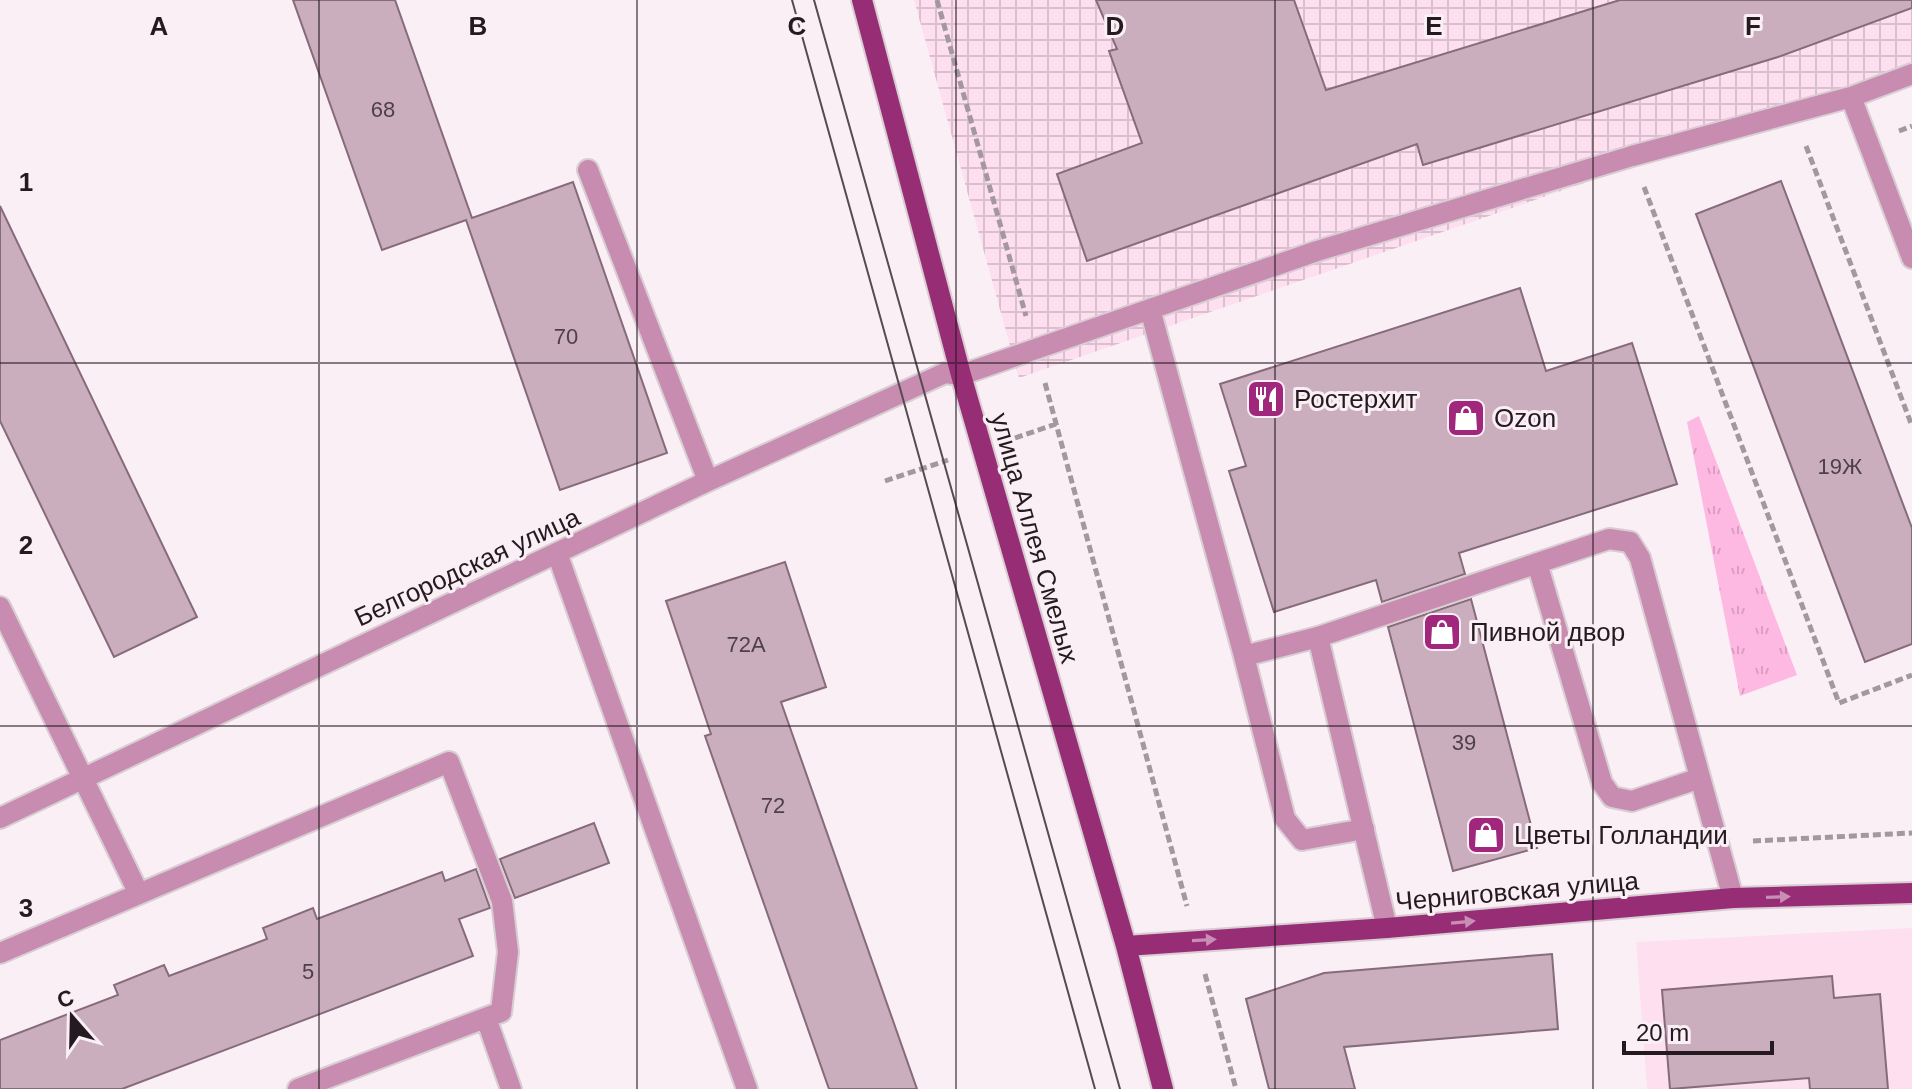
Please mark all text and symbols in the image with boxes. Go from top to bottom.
text: A [150,11,169,41]
text: B [469,11,487,41]
text: C [788,11,807,41]
text: D [1106,11,1124,41]
text: E [1425,11,1443,41]
text: F [1745,11,1761,41]
house number: 68 [371,97,395,122]
text: 1 [19,167,33,197]
house number: 70 [554,324,578,349]
restaurant icon: Ростерхит [1245,378,1287,420]
place label: Ростерхит [1294,384,1417,414]
shop icon: Ozon [1445,397,1487,439]
place label: Ozon [1494,403,1556,433]
street label: улица Аллея Смелых [985,409,1085,667]
house number: 19Ж [1818,454,1863,479]
street label: Белгородская улица [350,501,585,632]
text: 2 [19,530,33,560]
shop icon: Пивной двор [1421,611,1463,653]
place label: Пивной двор [1470,617,1625,647]
house number: 72А [726,632,766,657]
house number: 39 [1452,730,1476,755]
house number: 72 [761,793,785,818]
shop icon: Цветы Голландии [1465,814,1507,856]
place label: Цветы Голландии [1514,820,1728,850]
street label: Черниговская улица [1394,865,1640,917]
one-way arrow [1766,891,1791,903]
text: 3 [19,893,33,923]
one-way arrow [1451,915,1476,928]
one-way arrow [1192,933,1217,946]
house number: 5 [302,959,314,984]
north arrow [32,977,112,1057]
text: С [54,984,77,1013]
scale bar [1624,1005,1772,1055]
text: 20 m [1636,1019,1689,1046]

